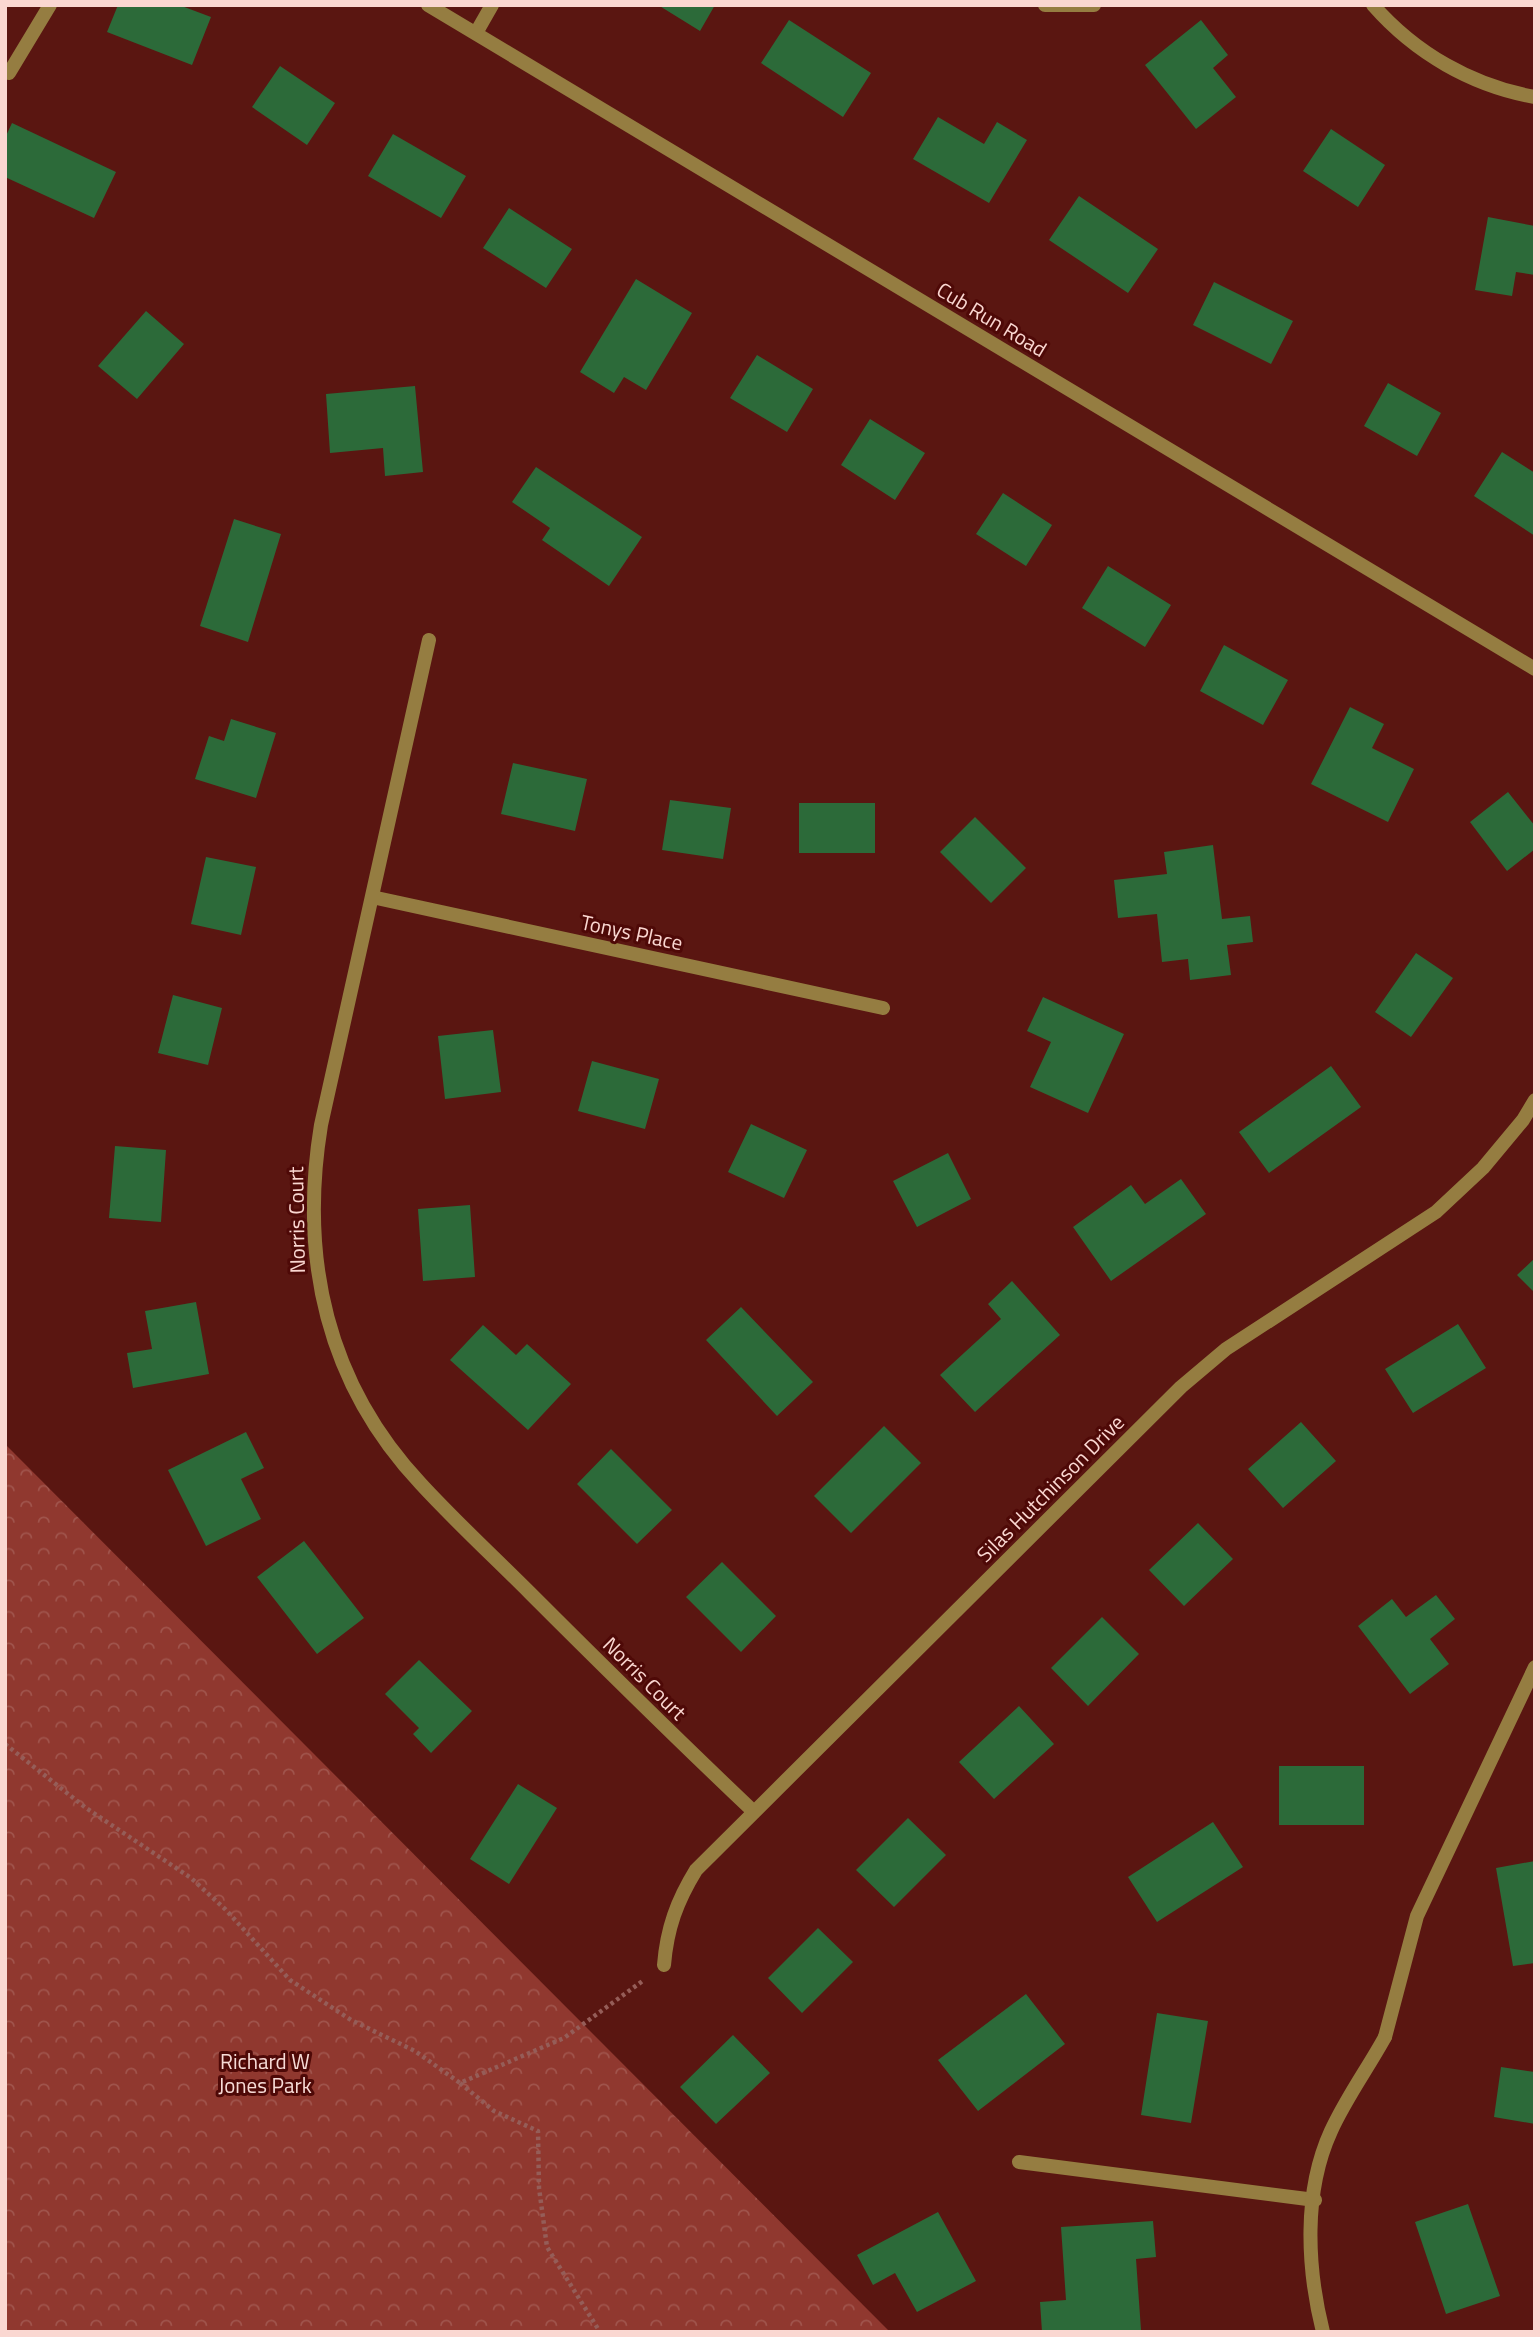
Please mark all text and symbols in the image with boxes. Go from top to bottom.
street label: Cub Run Road [931,274,1053,364]
street label: Tonys Place [578,906,686,958]
street label: Norris Court [279,1166,313,1274]
street label: Silas Hutchinson Drive [969,1407,1131,1569]
street label: Norris Court [596,1629,695,1728]
park label: Richard W Jones Park [218,2045,312,2101]

